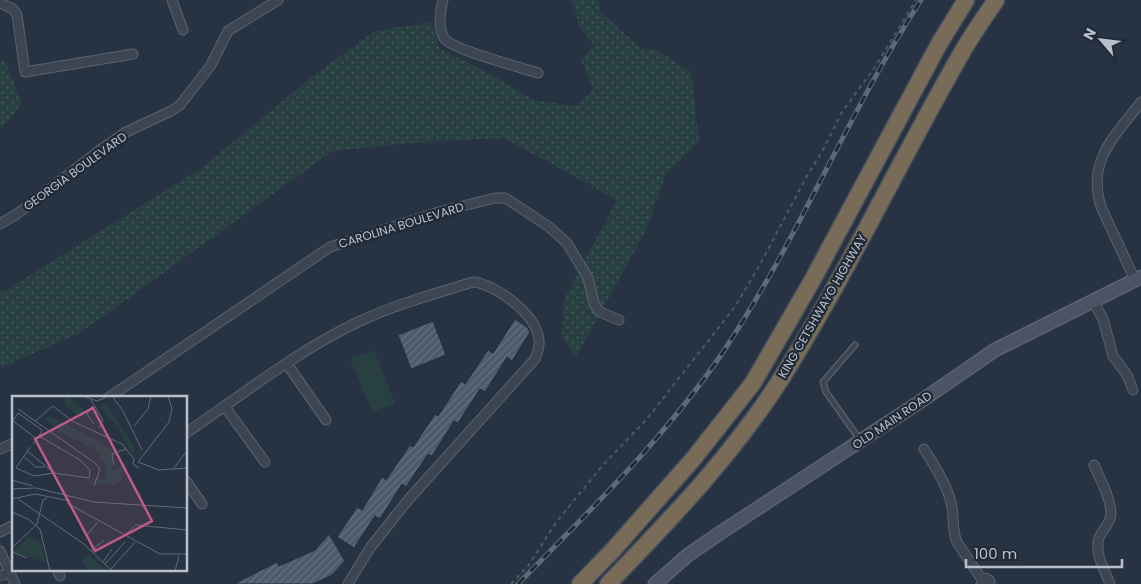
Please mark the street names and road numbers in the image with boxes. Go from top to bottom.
street label: GEORGIA BOULEVARD [20,128,130,214]
street label: CAROLINA BOULEVARD [336,198,466,252]
street label: KING CETSHWAYO HIGHWAY [774,231,870,381]
street label: OLD MAIN ROAD [849,387,935,453]

